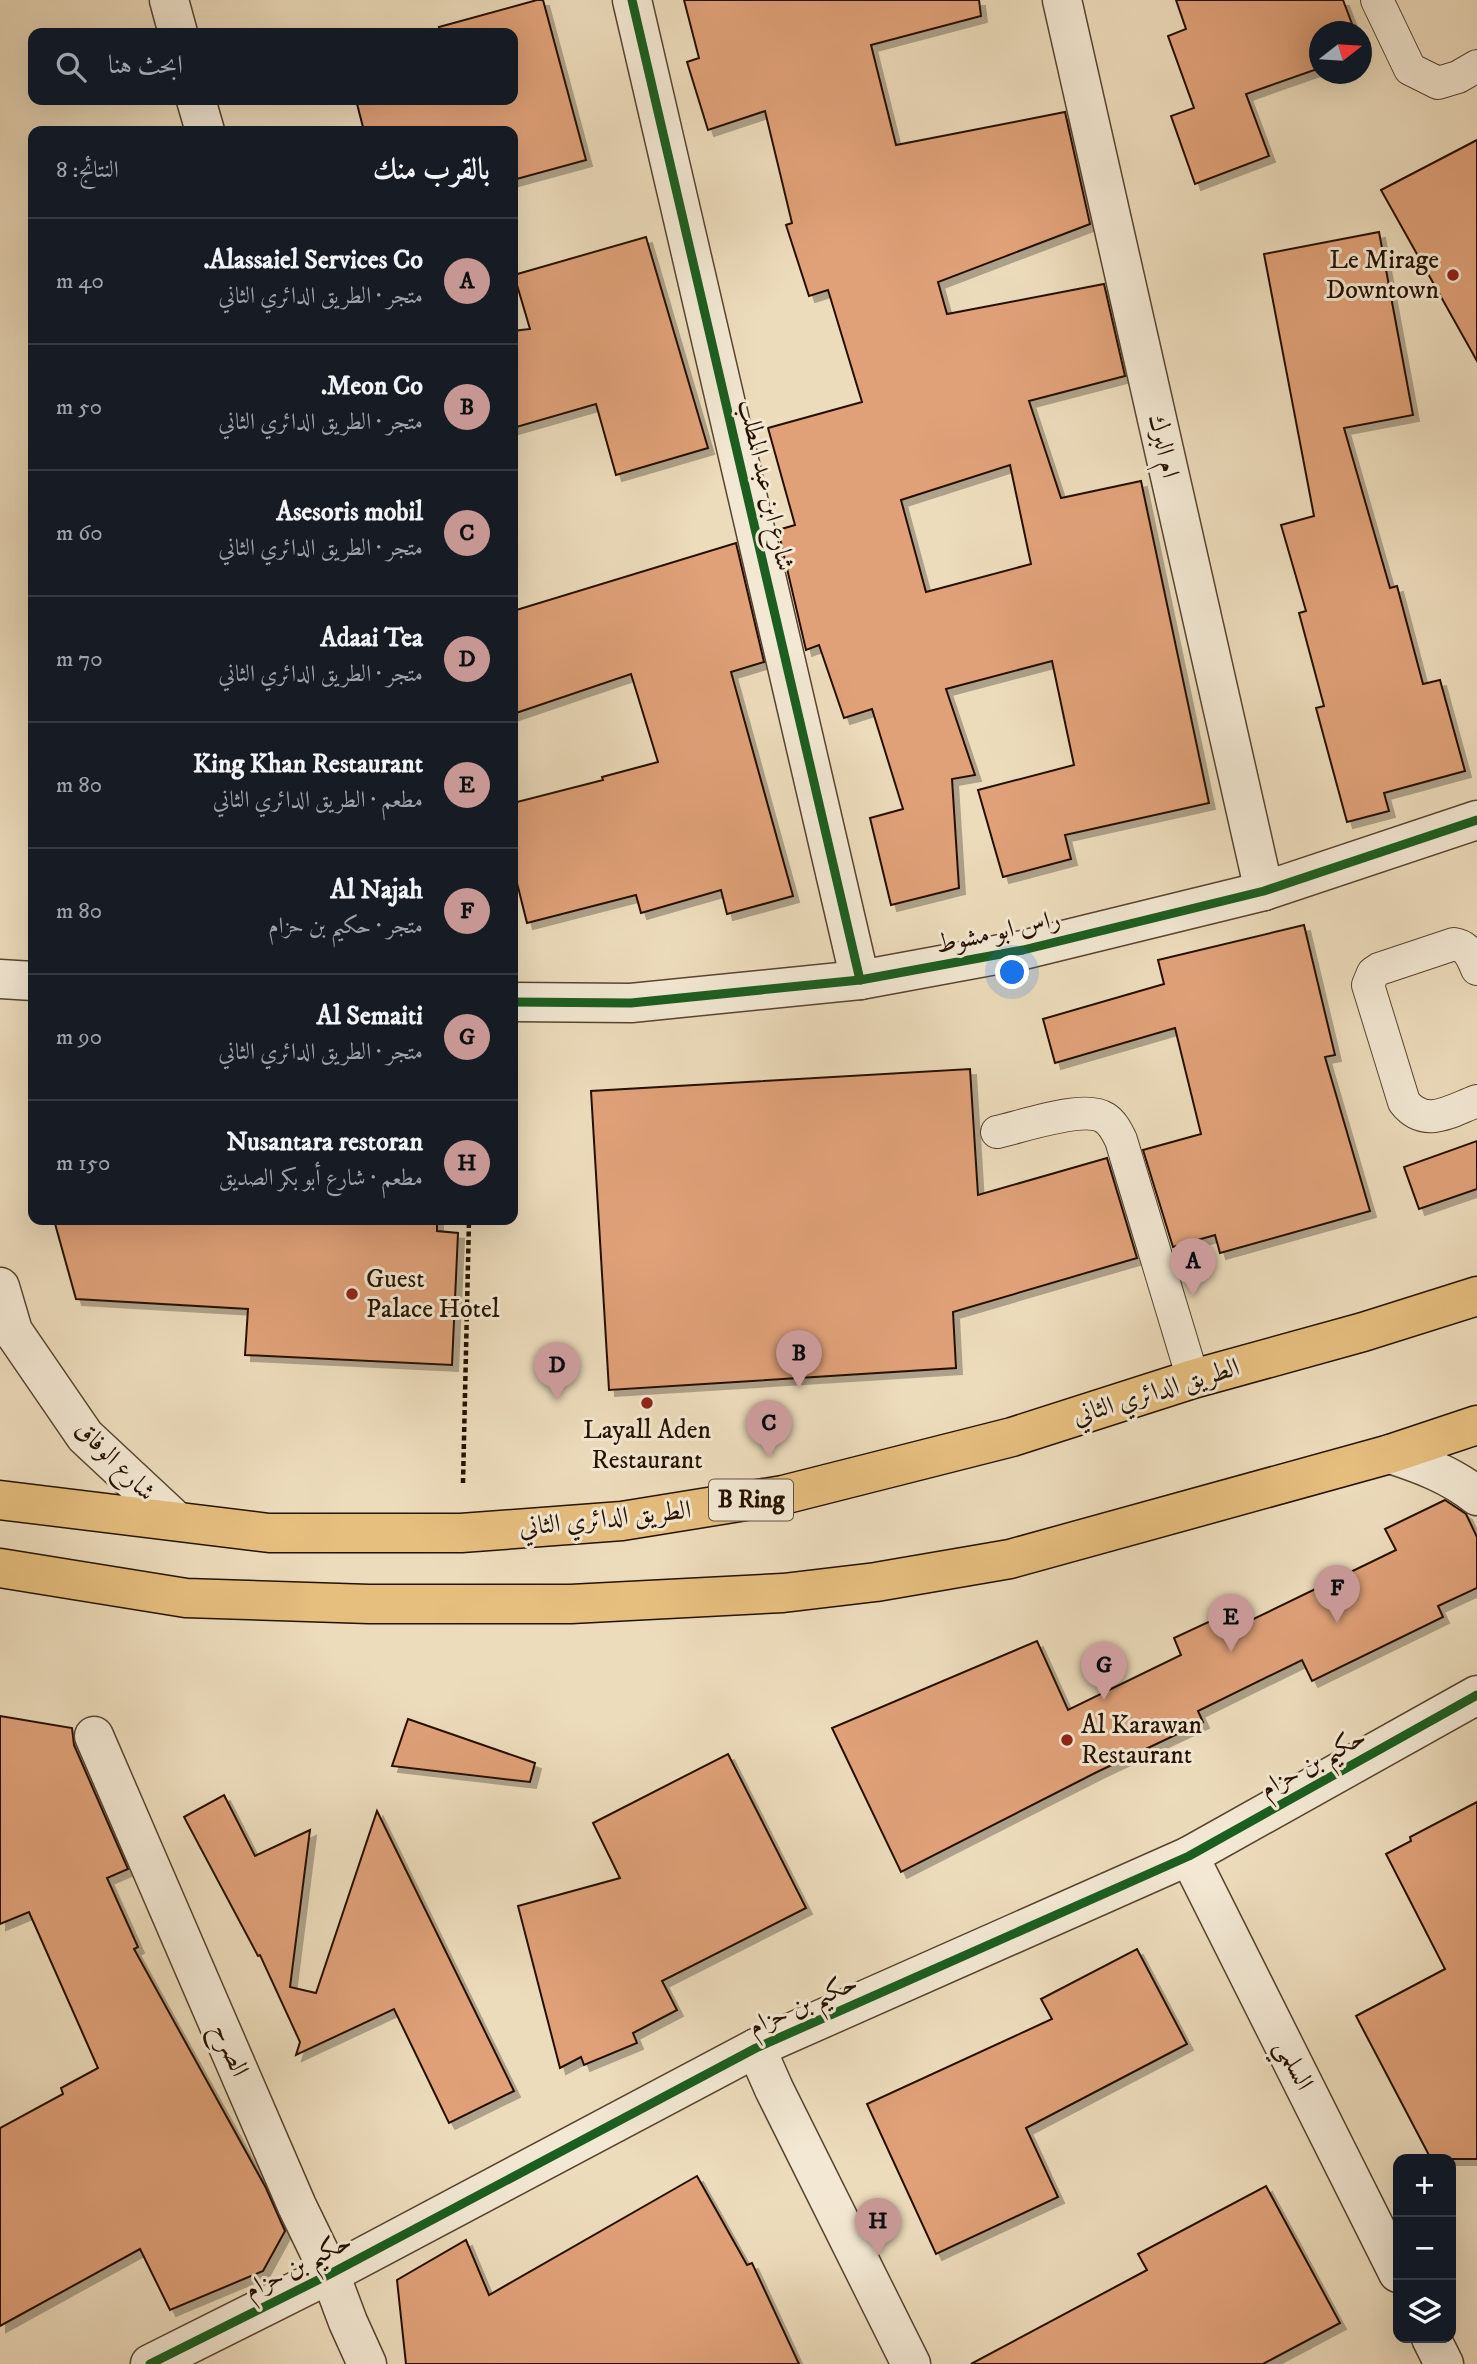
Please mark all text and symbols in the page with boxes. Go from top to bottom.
north arrow [1309,21,1372,84]
search box [28,28,518,105]
icon: search [52,48,90,86]
text: ابحث هنا [108,49,183,82]
text: بالقرب منك [373,152,490,189]
text: النتائج: 8 [56,156,119,185]
text: Alassaiel Services Co. [203,244,423,277]
place label: Le Mirage Downtown [1326,244,1439,307]
text: 40 m [56,267,104,296]
text: A [460,267,474,296]
marker: Le Mirage Downtown [1445,267,1461,283]
text: متجر · الطريق الدائري الثاني [218,282,423,311]
text: Meon Co. [321,370,423,403]
text: 50 m [56,393,102,422]
text: B [460,393,474,422]
street label: شارع ابن عبد المطلب [726,396,802,575]
text: متجر · الطريق الدائري الثاني [218,408,423,437]
street label: ام البرك [1135,411,1186,482]
text: Asesoris mobil [276,496,423,529]
text: 60 m [56,519,103,548]
text: C [459,519,475,548]
text: متجر · الطريق الدائري الثاني [218,534,423,563]
text: Adaai Tea [320,622,423,655]
text: 70 m [56,645,103,674]
text: D [458,645,476,674]
text: متجر · الطريق الدائري الثاني [218,660,423,689]
text: King Khan Restaurant [193,748,423,781]
text: 80 m [56,771,102,800]
text: E [459,771,475,800]
text: مطعم · الطريق الدائري الثاني [213,786,423,815]
text: Al Najah [330,874,423,907]
text: 80 m [56,897,102,926]
text: F [460,897,474,926]
street label: راس ابو مشوط [932,903,1064,961]
text: متجر · حكيم بن حزام [268,912,423,941]
your location [995,955,1029,989]
text: Al Semaiti [316,1000,423,1033]
text: 90 m [56,1023,102,1052]
text: G [459,1023,475,1052]
text: متجر · الطريق الدائري الثاني [218,1038,423,1067]
text: Nusantara restoran [227,1126,423,1159]
text: 150 m [56,1149,110,1178]
text: H [457,1149,477,1178]
text: مطعم · شارع أبو بكر الصديق [219,1164,423,1193]
pin: A [1170,1238,1216,1296]
place label: Guest Palace Hotel [366,1263,500,1326]
marker: Guest Palace Hotel [344,1286,360,1302]
pin: B [776,1330,822,1388]
pin: D [534,1342,580,1400]
street label: الطريق الدائري الثاني [1069,1351,1245,1437]
marker: Layall Aden Restaurant [639,1395,655,1411]
pin: C [746,1400,792,1458]
street label: شارع الوفاق [65,1413,163,1511]
place label: Layall Aden Restaurant [583,1414,711,1477]
road number: B Ring [709,1480,793,1520]
street label: الطريق الدائري الثاني [517,1494,693,1548]
pin: F [1314,1565,1360,1623]
pin: E [1208,1594,1254,1652]
pin: G [1081,1642,1127,1700]
place label: Al Karawan Restaurant [1081,1709,1203,1772]
street label: حكيم بن حزام [1254,1720,1376,1813]
marker: Al Karawan Restaurant [1059,1732,1075,1748]
street label: حكيم بن حزام [743,1966,866,2051]
street label: الصرح [199,2018,256,2084]
street label: السلمي [1261,2034,1321,2099]
map controls [1393,2154,1456,2343]
button: + [1393,2154,1456,2217]
pin: H [855,2198,901,2256]
button: − [1393,2217,1456,2280]
street label: حكيم بن حزام [239,2225,361,2314]
button: layers [1393,2280,1456,2343]

